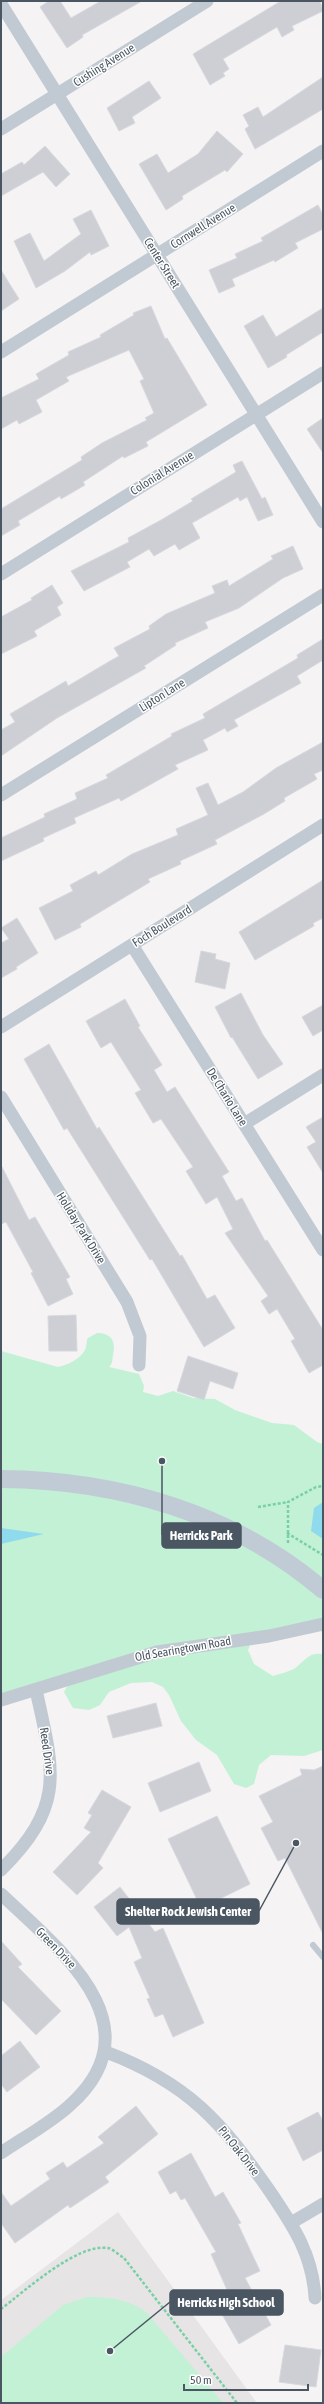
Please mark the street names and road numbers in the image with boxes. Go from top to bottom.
street label: Cushing Avenue [71,41,137,89]
street label: Cornwell Avenue [168,200,238,252]
street label: Center Street [141,235,183,291]
street label: Colonial Avenue [128,448,196,498]
street label: Lipton Lane [137,676,187,714]
street label: Foch Boulevard [130,902,194,950]
street label: De Chario Lane [204,1065,250,1129]
street label: Holiday Park Drive [53,1190,109,1266]
street label: Old Searingtown Road [134,1634,232,1664]
street label: Reed Drive [37,1727,57,1775]
street label: Green Drive [33,1925,79,1971]
street label: Pin Oak Drive [215,2124,263,2178]

